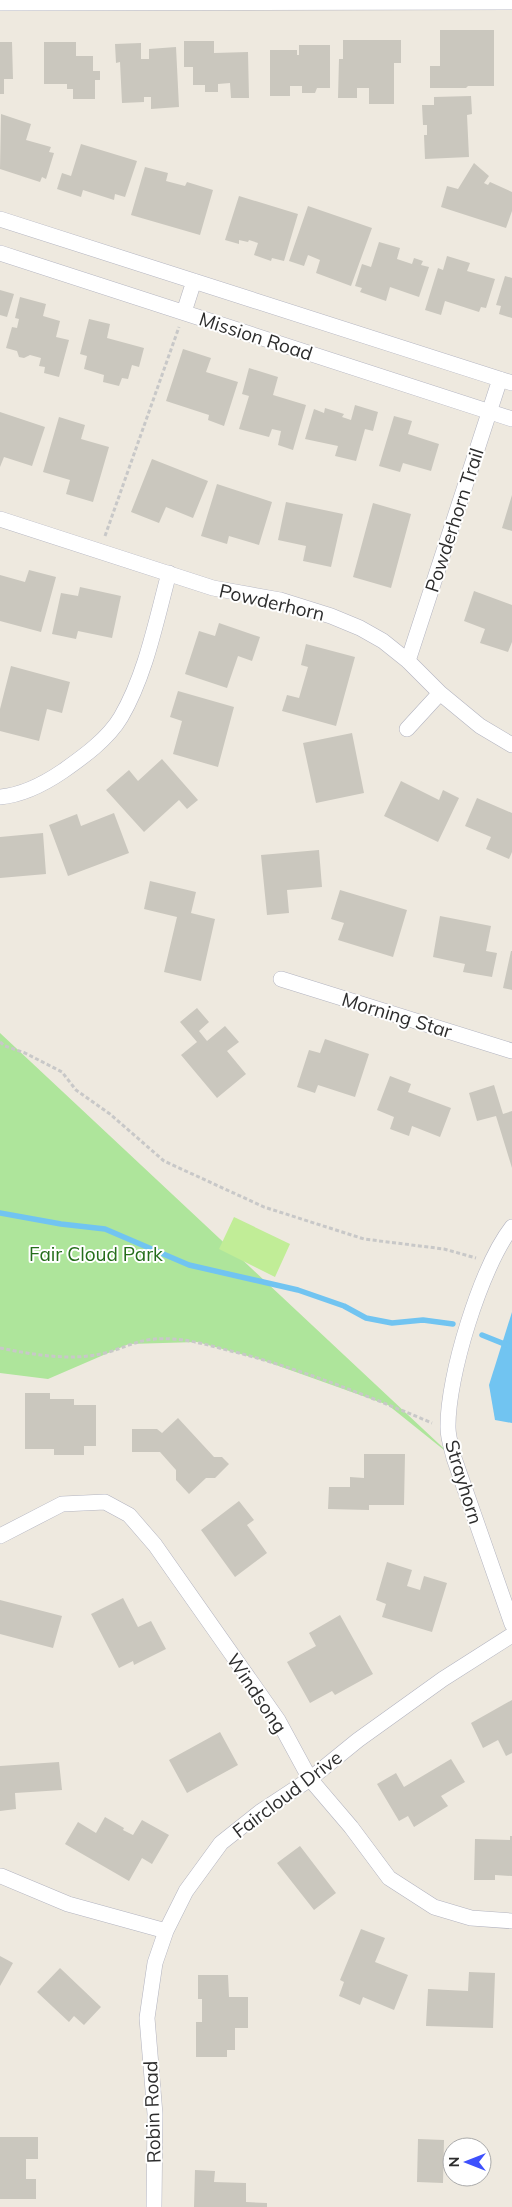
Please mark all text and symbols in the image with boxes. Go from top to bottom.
street label: Mission Road [196,306,316,366]
street label: Powderhorn Trail [419,445,489,595]
street label: Powderhorn [217,578,327,626]
street label: Morning Star [339,987,455,1043]
park label: Fair Cloud Park [29,1242,163,1266]
street label: Strayhorn [440,1437,488,1527]
street label: Windsong [222,1649,292,1737]
street label: Faircloud Drive [227,1745,347,1843]
street label: Robin Road [138,2060,166,2164]
north arrow [442,2137,492,2187]
text: N [445,2157,463,2167]

